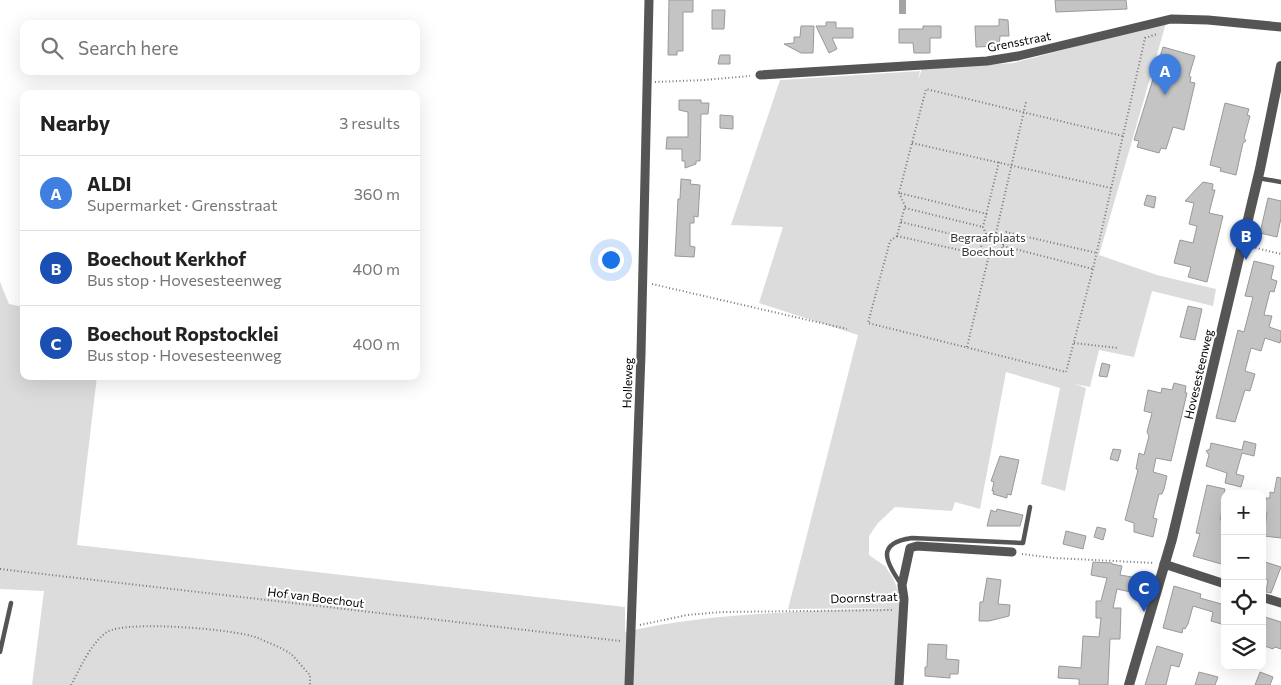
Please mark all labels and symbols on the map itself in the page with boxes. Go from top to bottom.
street label: Grensstraat [986,28,1052,54]
pin: A [1149,54,1181,95]
pin: B [1230,219,1262,260]
park label: Begraafplaats Boechout [950,230,1026,258]
your location [598,247,624,273]
street label: Hovesesteenweg [1181,327,1215,420]
street label: Holleweg [619,357,635,409]
pin: C [1128,571,1160,612]
street label: Hof van Boechout [267,584,365,610]
street label: Doornstraat [830,589,898,605]

